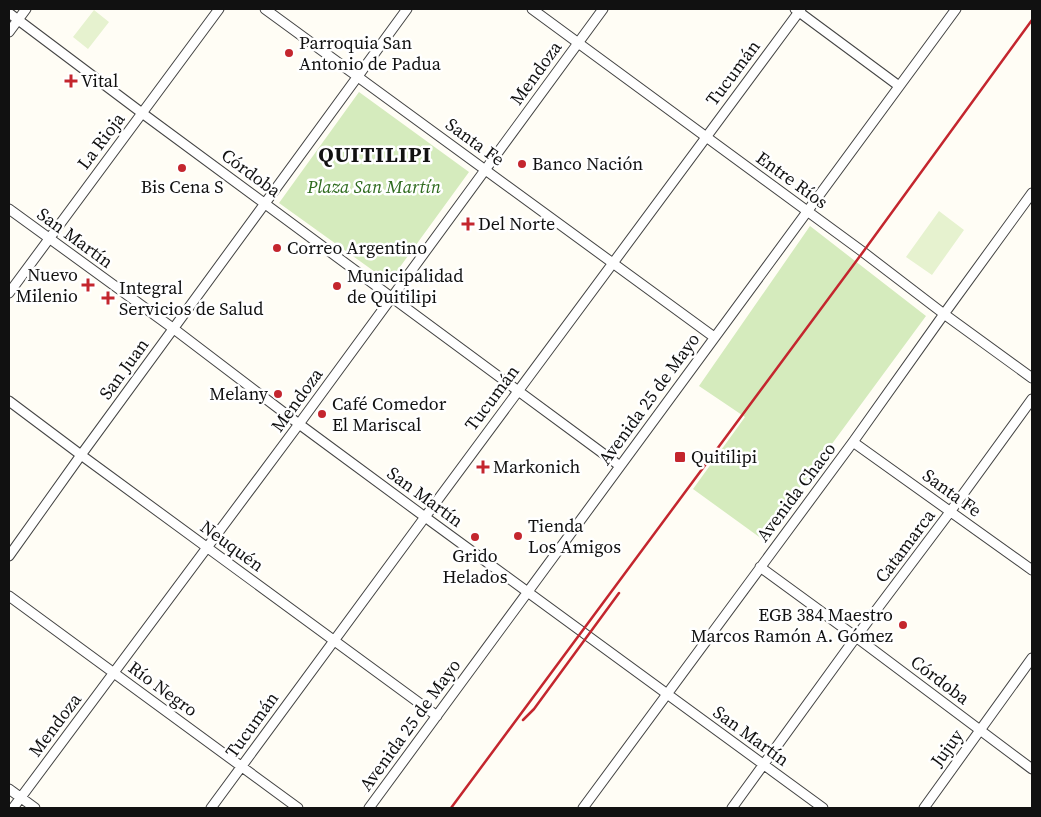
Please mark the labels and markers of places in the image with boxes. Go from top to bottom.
place label: Parroquia San Antonio de Padua [299,30,442,76]
marker: Parroquia San Antonio de Padua [283,47,295,59]
place label: Vital [81,68,118,93]
marker: Vital [65,75,77,87]
place label: Banco Nación [532,151,643,176]
marker: Banco Nación [516,158,528,170]
marker: Bis Cena S [176,162,188,174]
place label: Bis Cena S [141,174,223,199]
place label: Del Norte [478,211,555,236]
marker: Del Norte [462,218,474,230]
place label: Correo Argentino [287,235,427,260]
marker: Correo Argentino [271,242,283,254]
place label: Nuevo Milenio [16,262,78,308]
place label: Municipalidad de Quitilipi [347,263,463,309]
place label: Integral Servicios de Salud [119,275,263,321]
marker: Nuevo Milenio [82,279,94,291]
marker: Municipalidad de Quitilipi [331,280,343,292]
marker: Integral Servicios de Salud [101,291,115,305]
place label: Melany [209,381,269,406]
marker: Melany [272,388,284,400]
place label: Café Comedor El Mariscal [332,391,447,437]
marker: Café Comedor El Mariscal [316,408,328,420]
place label: Quitilipi [691,444,757,469]
marker: Quitilipi [673,450,687,464]
place label: Markonich [493,454,581,479]
marker: Markonich [477,461,489,473]
place label: Tienda Los Amigos [528,513,621,559]
marker: Tienda Los Amigos [512,530,524,542]
marker: Grido Helados [469,531,481,543]
place label: Grido Helados [442,543,508,589]
place label: EGB 384 Maestro Marcos Ramón A. Gómez [691,602,893,648]
marker: EGB 384 Maestro Marcos Ramón A. Gómez [897,619,909,631]

